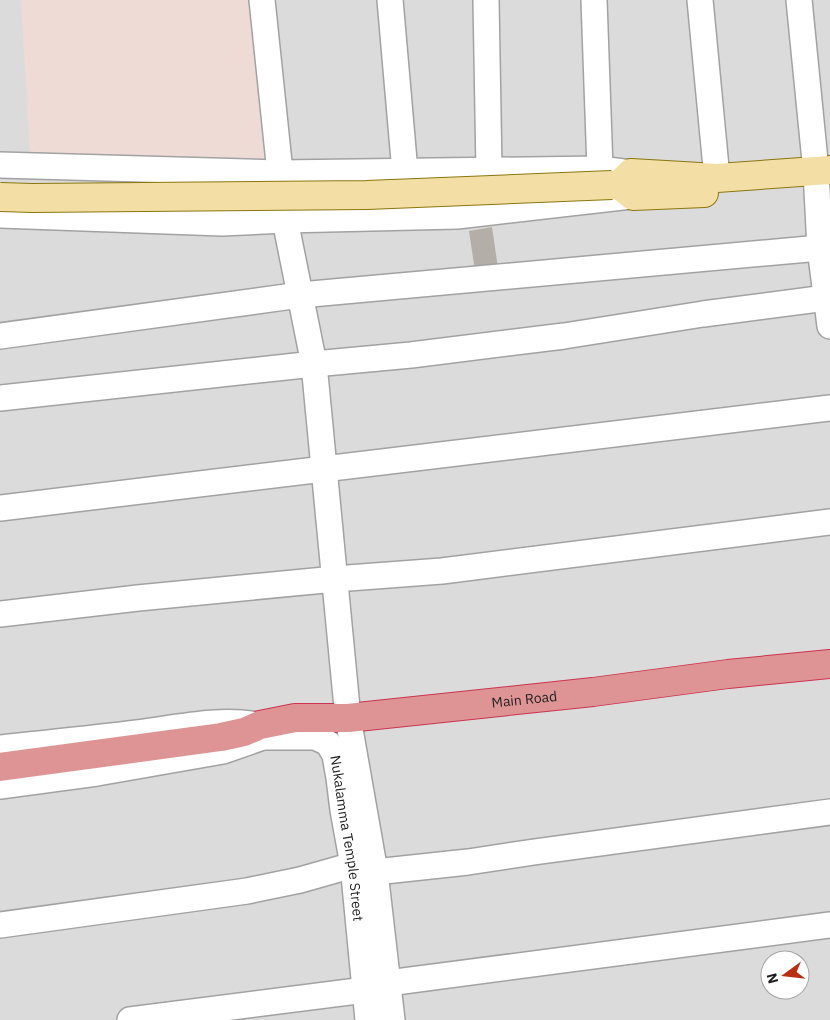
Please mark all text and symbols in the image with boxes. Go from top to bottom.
street label: Main Road [491,687,558,712]
street label: Nukalamma Temple Street [326,754,367,922]
north arrow [760,950,810,1000]
text: N [762,971,782,986]

